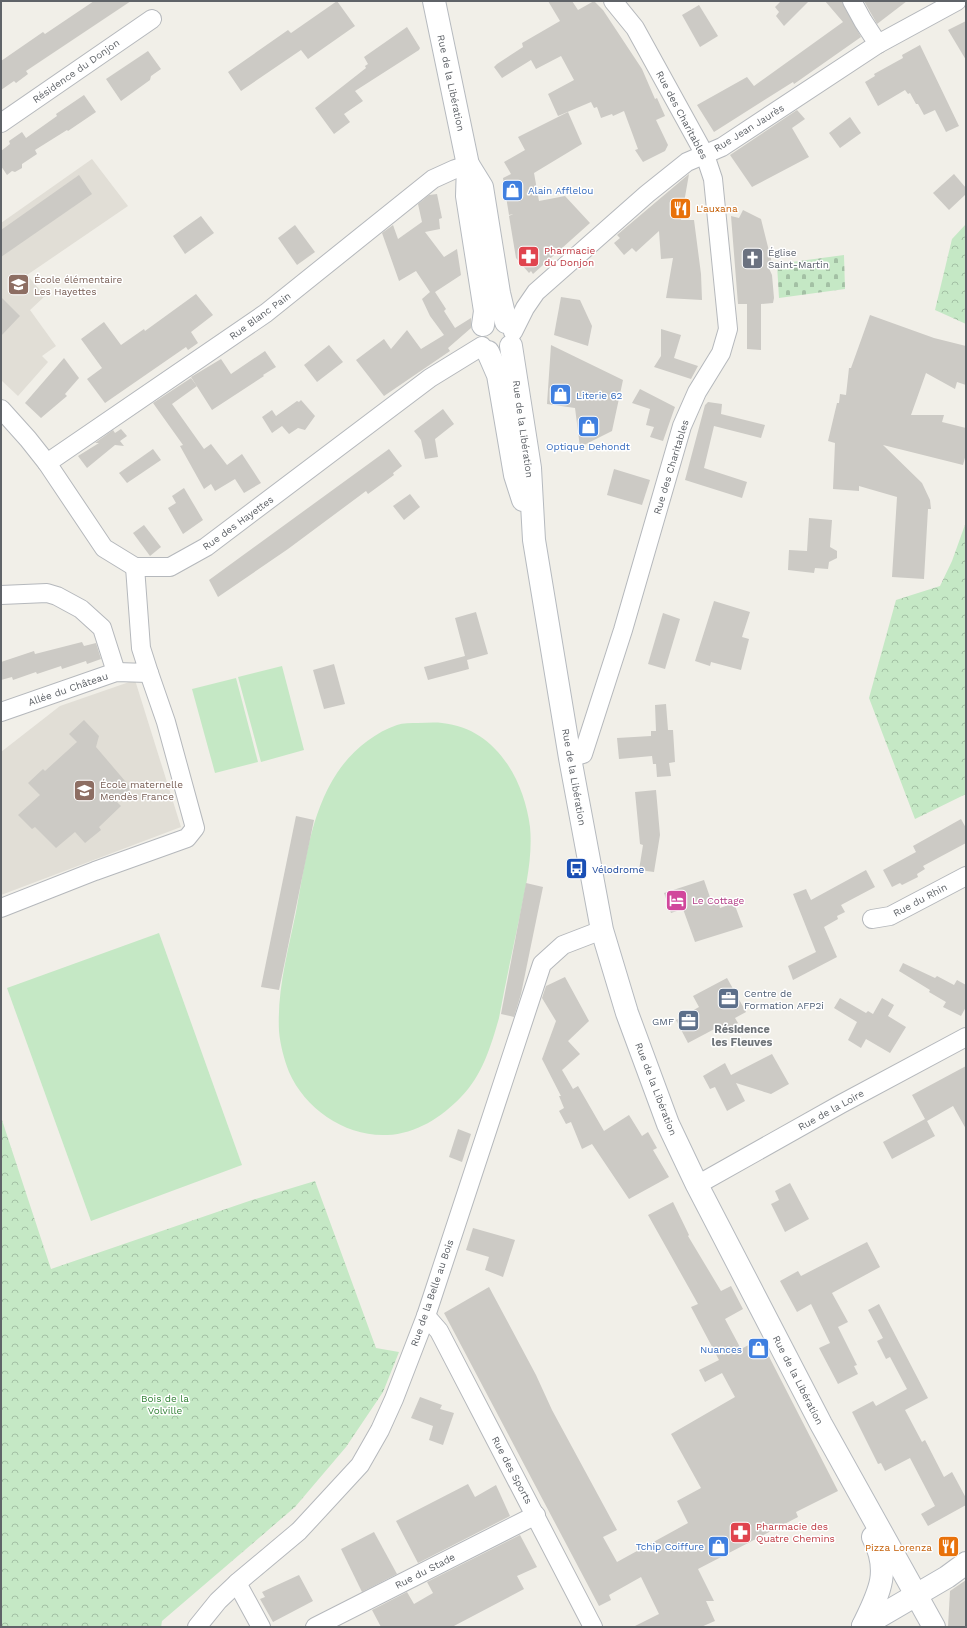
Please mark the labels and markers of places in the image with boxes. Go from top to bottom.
shop icon: Alain Afflelou [500,177,526,203]
place label: Alain Afflelou [528,185,593,196]
restaurant icon: L'auxana [668,195,694,221]
place label: L'auxana [696,203,738,214]
pharmacy icon: Pharmacie du Donjon [516,243,542,269]
place label: Pharmacie du Donjon [544,245,595,268]
church icon: Église Saint-Martin [740,245,766,271]
place label: Église Saint-Martin [768,247,829,270]
school or university icon: École élémentaire Les Hayettes [6,272,32,298]
place label: École élémentaire Les Hayettes [34,274,122,297]
shop icon: Literie 62 [548,382,574,408]
place label: Literie 62 [576,390,623,401]
shop icon: Optique Dehondt [575,413,601,439]
place label: Optique Dehondt [546,441,631,452]
school or university icon: École maternelle Mendès France [72,777,98,803]
place label: École maternelle Mendès France [100,779,183,802]
bus stop icon: Vélodrome [564,856,590,882]
place label: Vélodrome [592,864,645,875]
hotel icon: Le Cottage [664,887,690,913]
place label: Le Cottage [692,895,745,906]
office icon: Centre de Formation AFP2i [715,986,741,1012]
place label: Centre de Formation AFP2i [744,988,824,1011]
office icon: GMF [676,1008,702,1034]
place label: GMF [652,1016,674,1027]
shop icon: Nuances [745,1336,771,1362]
place label: Nuances [700,1344,742,1355]
pharmacy icon: Pharmacie des Quatre Chemins [728,1519,754,1545]
place label: Pharmacie des Quatre Chemins [756,1521,835,1544]
shop icon: Tchip Coiffure [706,1533,732,1559]
restaurant icon: Pizza Lorenza [935,1534,961,1560]
place label: Tchip Coiffure [636,1541,704,1552]
place label: Pizza Lorenza [865,1542,932,1553]

